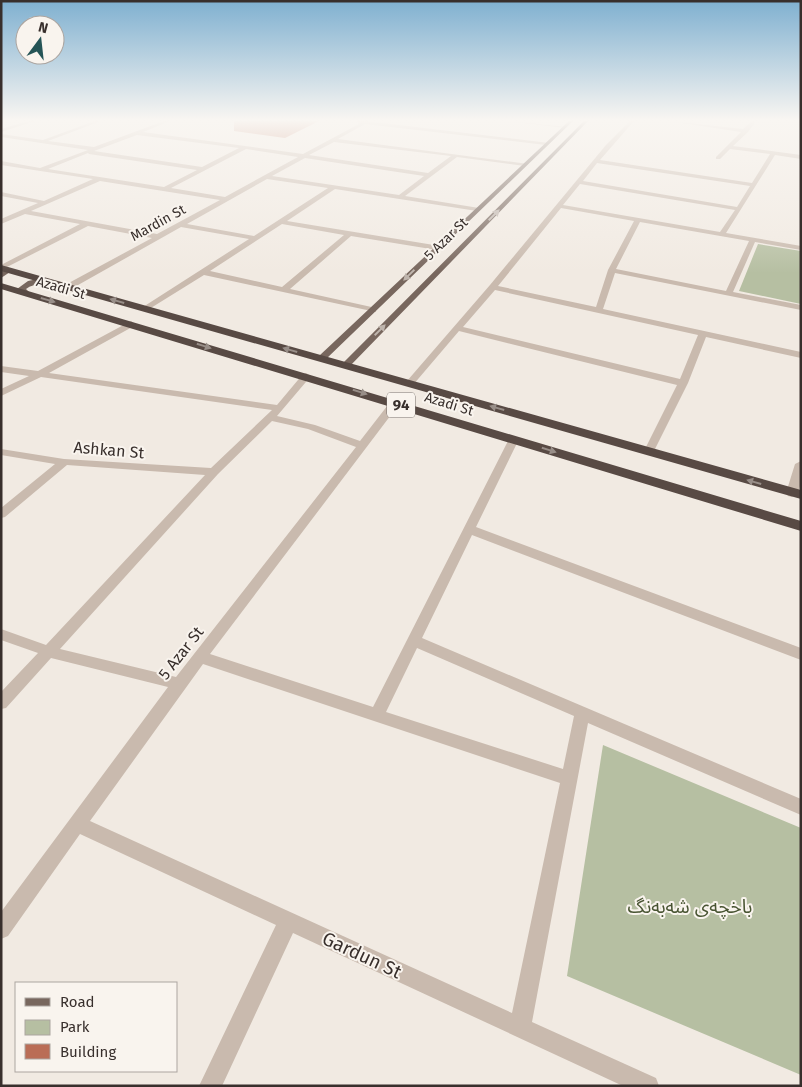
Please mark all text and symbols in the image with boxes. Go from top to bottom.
north arrow [15,15,65,65]
text: N [37,19,50,37]
street label: Mardin St [127,200,189,245]
one-way arrow [488,209,500,221]
street label: 5 Azar St [421,213,472,264]
one-way arrow [404,269,416,281]
street label: Azadi St [34,273,88,303]
one-way arrow [41,296,56,304]
one-way arrow [109,296,124,304]
one-way arrow [374,325,386,337]
one-way arrow [197,342,212,350]
one-way arrow [282,345,297,353]
one-way arrow [352,389,367,397]
street label: Azadi St [422,389,476,420]
road number: 94 [387,392,415,418]
one-way arrow [489,403,504,411]
street label: Ashkan St [73,437,145,463]
one-way arrow [541,446,556,454]
one-way arrow [746,477,761,485]
street label: 5 Azar St [154,623,208,683]
park label: باخچەی شەبەنگ [628,895,752,919]
street label: Gardun St [319,927,405,983]
legend [15,982,178,1072]
text: Road [60,993,95,1011]
text: Park [60,1018,90,1036]
text: Building [60,1043,116,1061]

